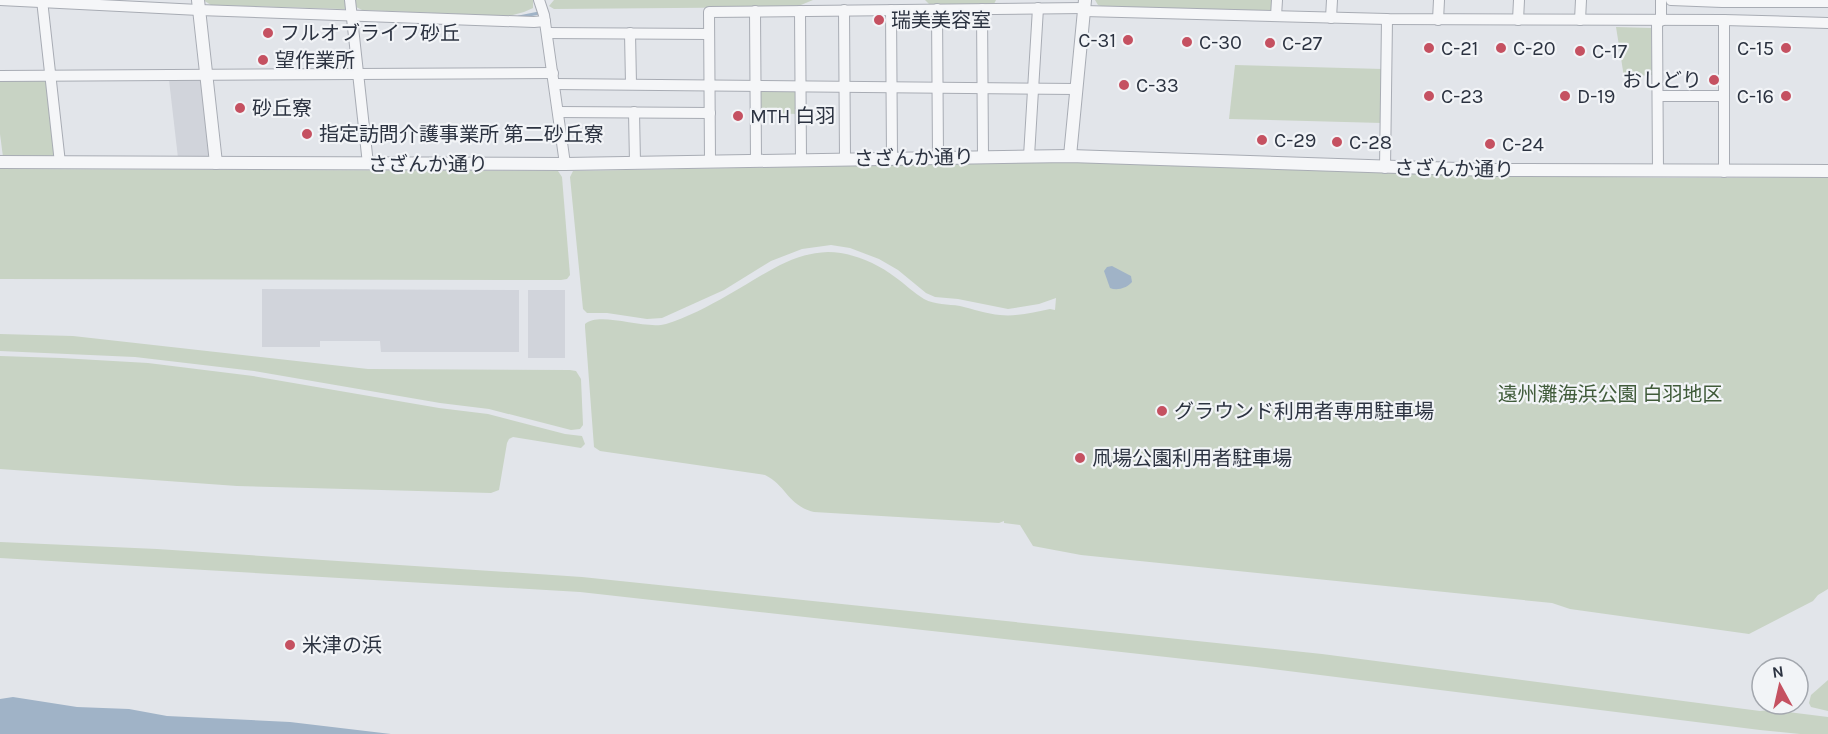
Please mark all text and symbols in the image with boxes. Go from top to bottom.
place label: 瑞美美容室 [891,9,991,32]
marker: 瑞美美容室 [872,13,886,27]
place label: フルオブライフ砂丘 [280,22,460,45]
marker: フルオブライフ砂丘 [261,26,275,40]
place label: C-31 [1078,29,1116,52]
place label: C-30 [1199,31,1242,54]
place label: C-27 [1282,32,1323,55]
marker: C-31 [1121,33,1135,47]
marker: C-30 [1180,35,1194,49]
marker: C-27 [1263,36,1277,50]
place label: C-21 [1441,37,1478,60]
place label: C-20 [1513,37,1556,60]
place label: C-15 [1737,37,1774,60]
place label: C-17 [1592,40,1628,63]
marker: C-21 [1422,41,1436,55]
marker: C-20 [1494,41,1508,55]
marker: C-15 [1779,41,1793,55]
marker: C-17 [1573,44,1587,58]
place label: 望作業所 [275,49,355,72]
marker: 望作業所 [256,53,270,67]
place label: おしどり [1622,69,1702,92]
marker: おしどり [1707,73,1721,87]
place label: C-33 [1136,74,1179,97]
marker: C-33 [1117,78,1131,92]
place label: C-23 [1441,85,1484,108]
place label: D-19 [1577,85,1615,108]
place label: C-16 [1737,85,1774,108]
marker: C-23 [1422,89,1436,103]
marker: D-19 [1558,89,1572,103]
marker: C-16 [1779,89,1793,103]
place label: 砂丘寮 [252,97,312,120]
marker: 砂丘寮 [233,101,247,115]
place label: MTH 白羽 [750,105,835,128]
marker: MTH 白羽 [731,109,745,123]
place label: 指定訪問介護事業所 第二砂丘寮 [319,123,604,146]
marker: 指定訪問介護事業所 第二砂丘寮 [300,127,314,141]
place label: C-29 [1274,129,1316,152]
place label: C-28 [1349,131,1392,154]
marker: C-29 [1255,133,1269,147]
place label: C-24 [1502,133,1544,156]
marker: C-28 [1330,135,1344,149]
marker: C-24 [1483,137,1497,151]
street label: さざんか通り [854,145,974,171]
street label: さざんか通り [368,153,488,176]
street label: さざんか通り [1394,156,1514,182]
park label: 遠州灘海浜公園 白羽地区 [1498,383,1722,406]
place label: グラウンド利用者専用駐車場 [1174,400,1434,423]
marker: グラウンド利用者専用駐車場 [1155,404,1169,418]
place label: 凧場公園利用者駐車場 [1092,447,1292,470]
marker: 凧場公園利用者駐車場 [1073,451,1087,465]
place label: 米津の浜 [302,634,382,657]
marker: 米津の浜 [283,638,297,652]
north arrow [1750,656,1810,716]
text: N [1771,661,1785,682]

